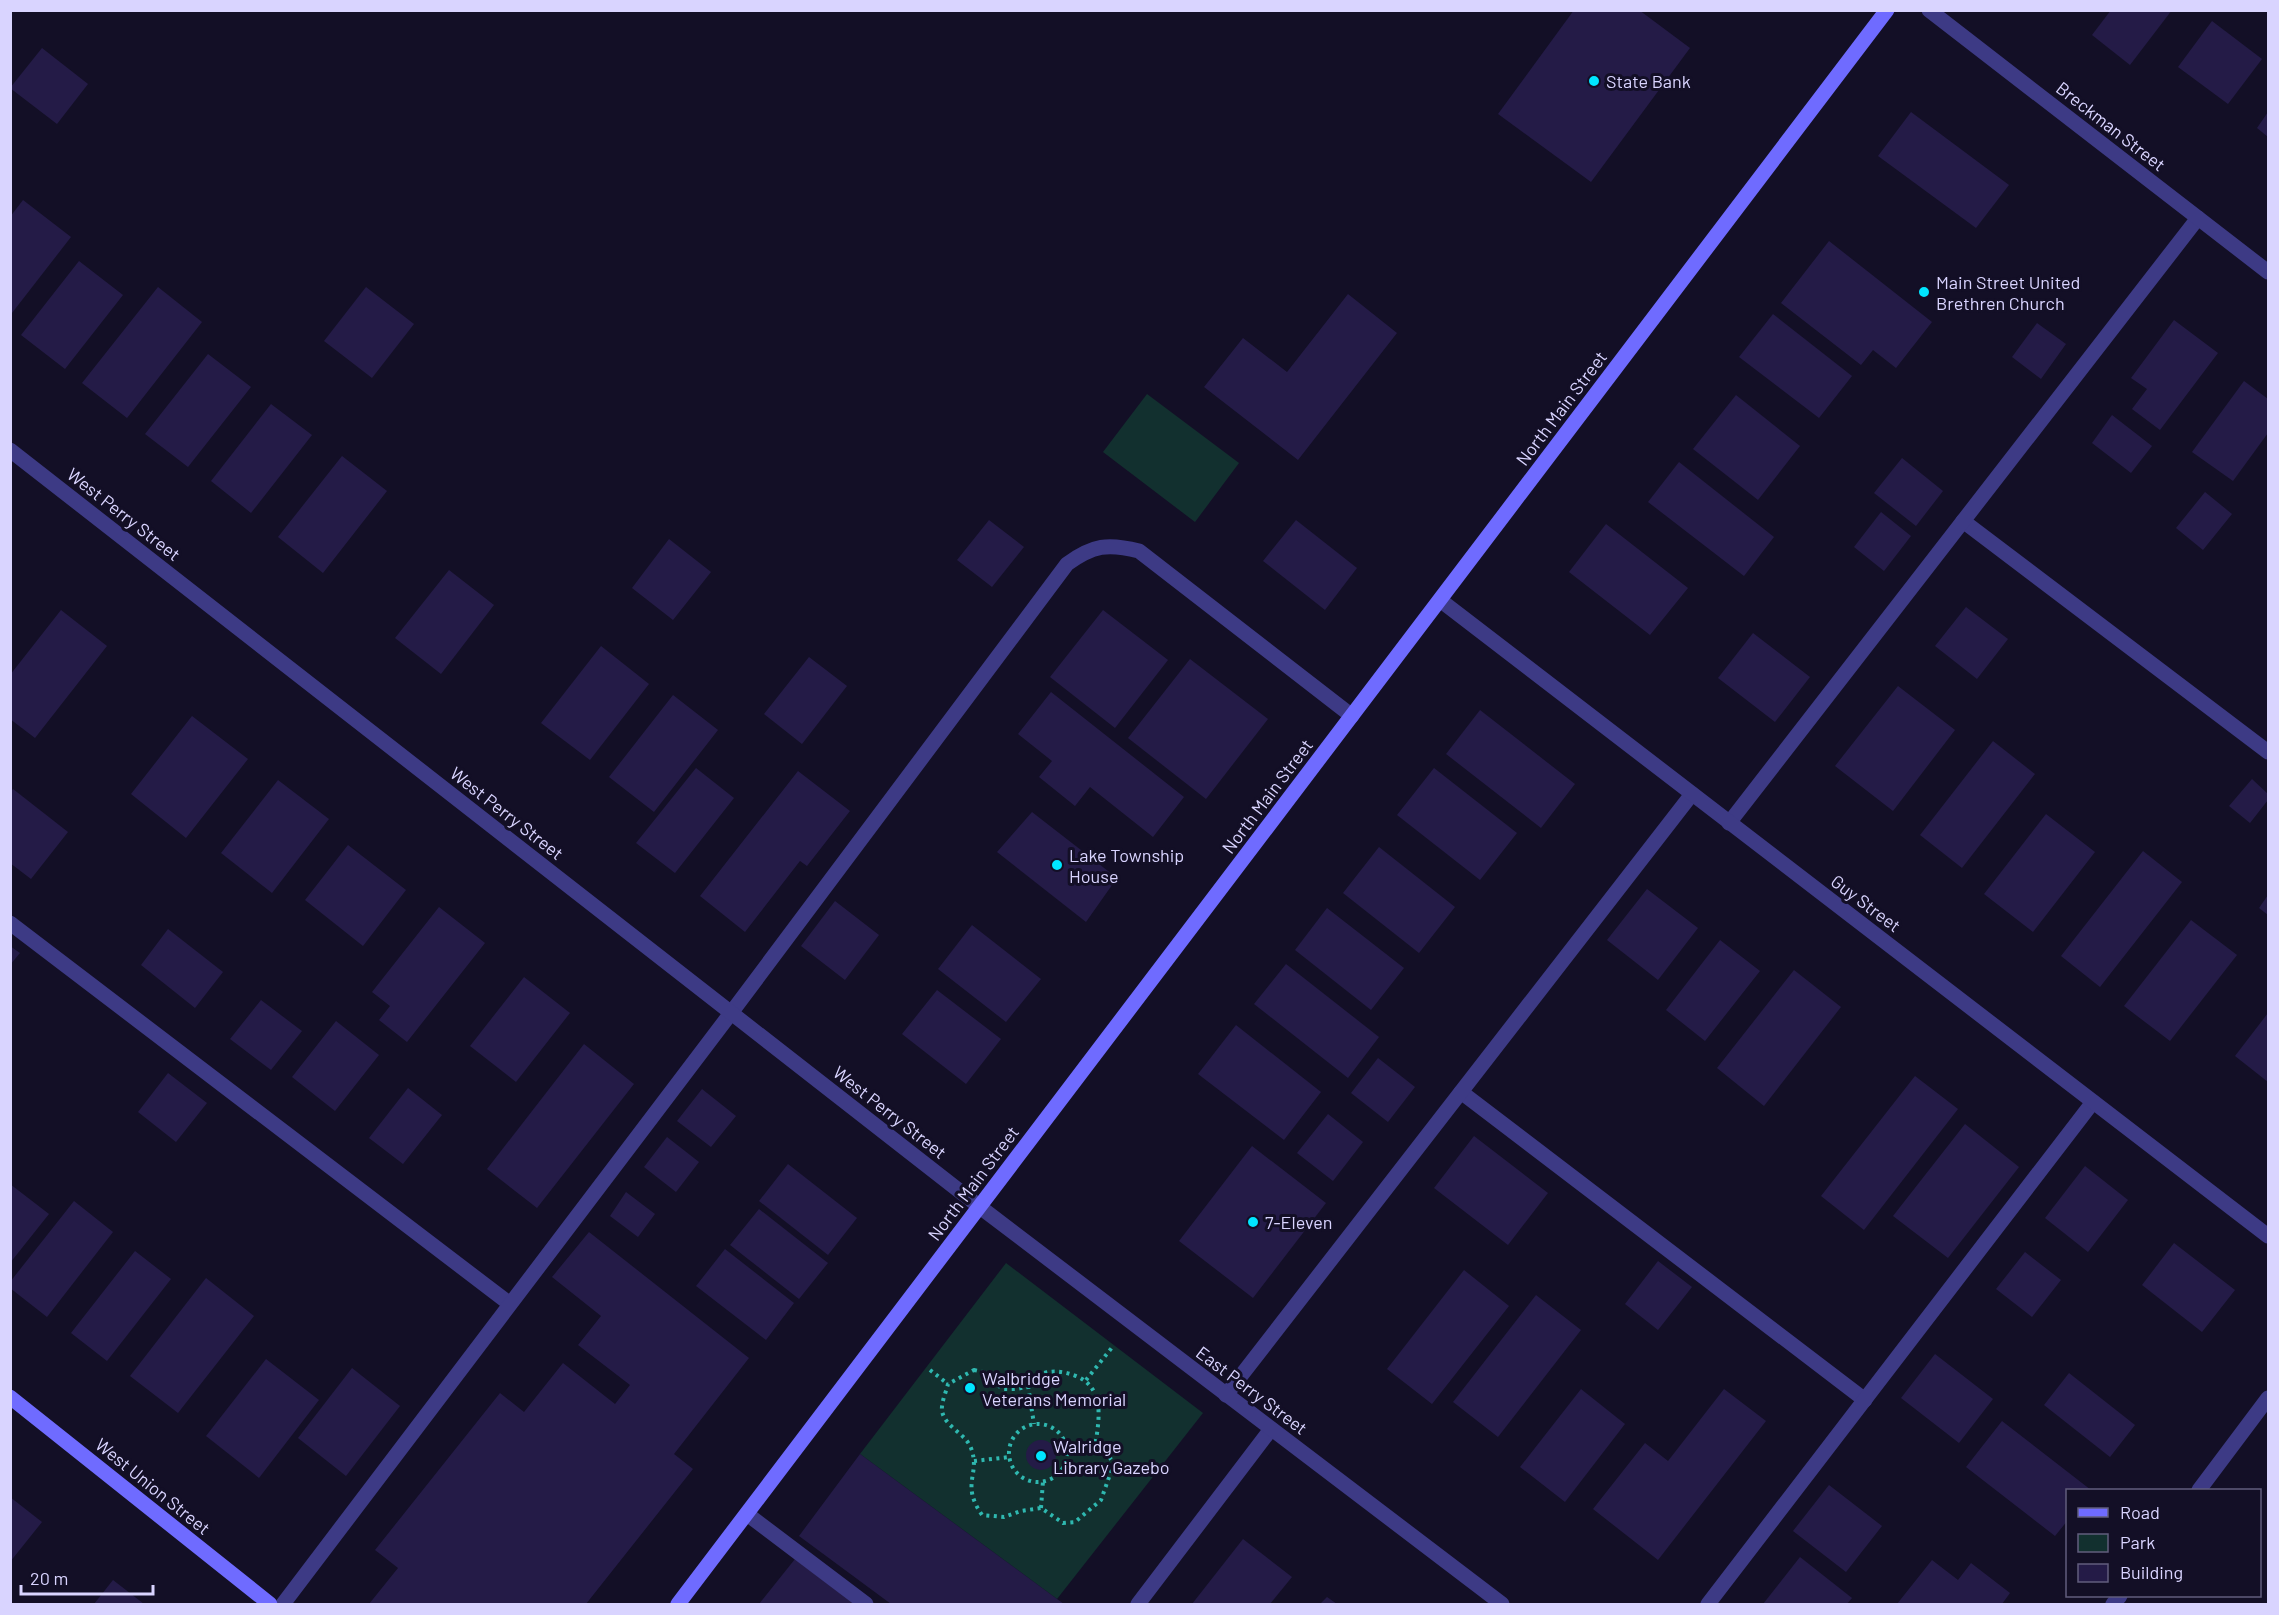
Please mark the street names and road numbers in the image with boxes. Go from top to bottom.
street label: Breckman Street [2052,77,2170,175]
street label: North Main Street [1511,346,1611,470]
street label: West Perry Street [63,463,185,565]
street label: North Main Street [1217,734,1317,858]
street label: West Perry Street [446,762,568,864]
street label: Guy Street [1827,870,1905,936]
street label: West Perry Street [829,1061,951,1163]
street label: North Main Street [923,1121,1023,1245]
street label: East Perry Street [1192,1341,1312,1439]
street label: West Union Street [91,1433,215,1539]

